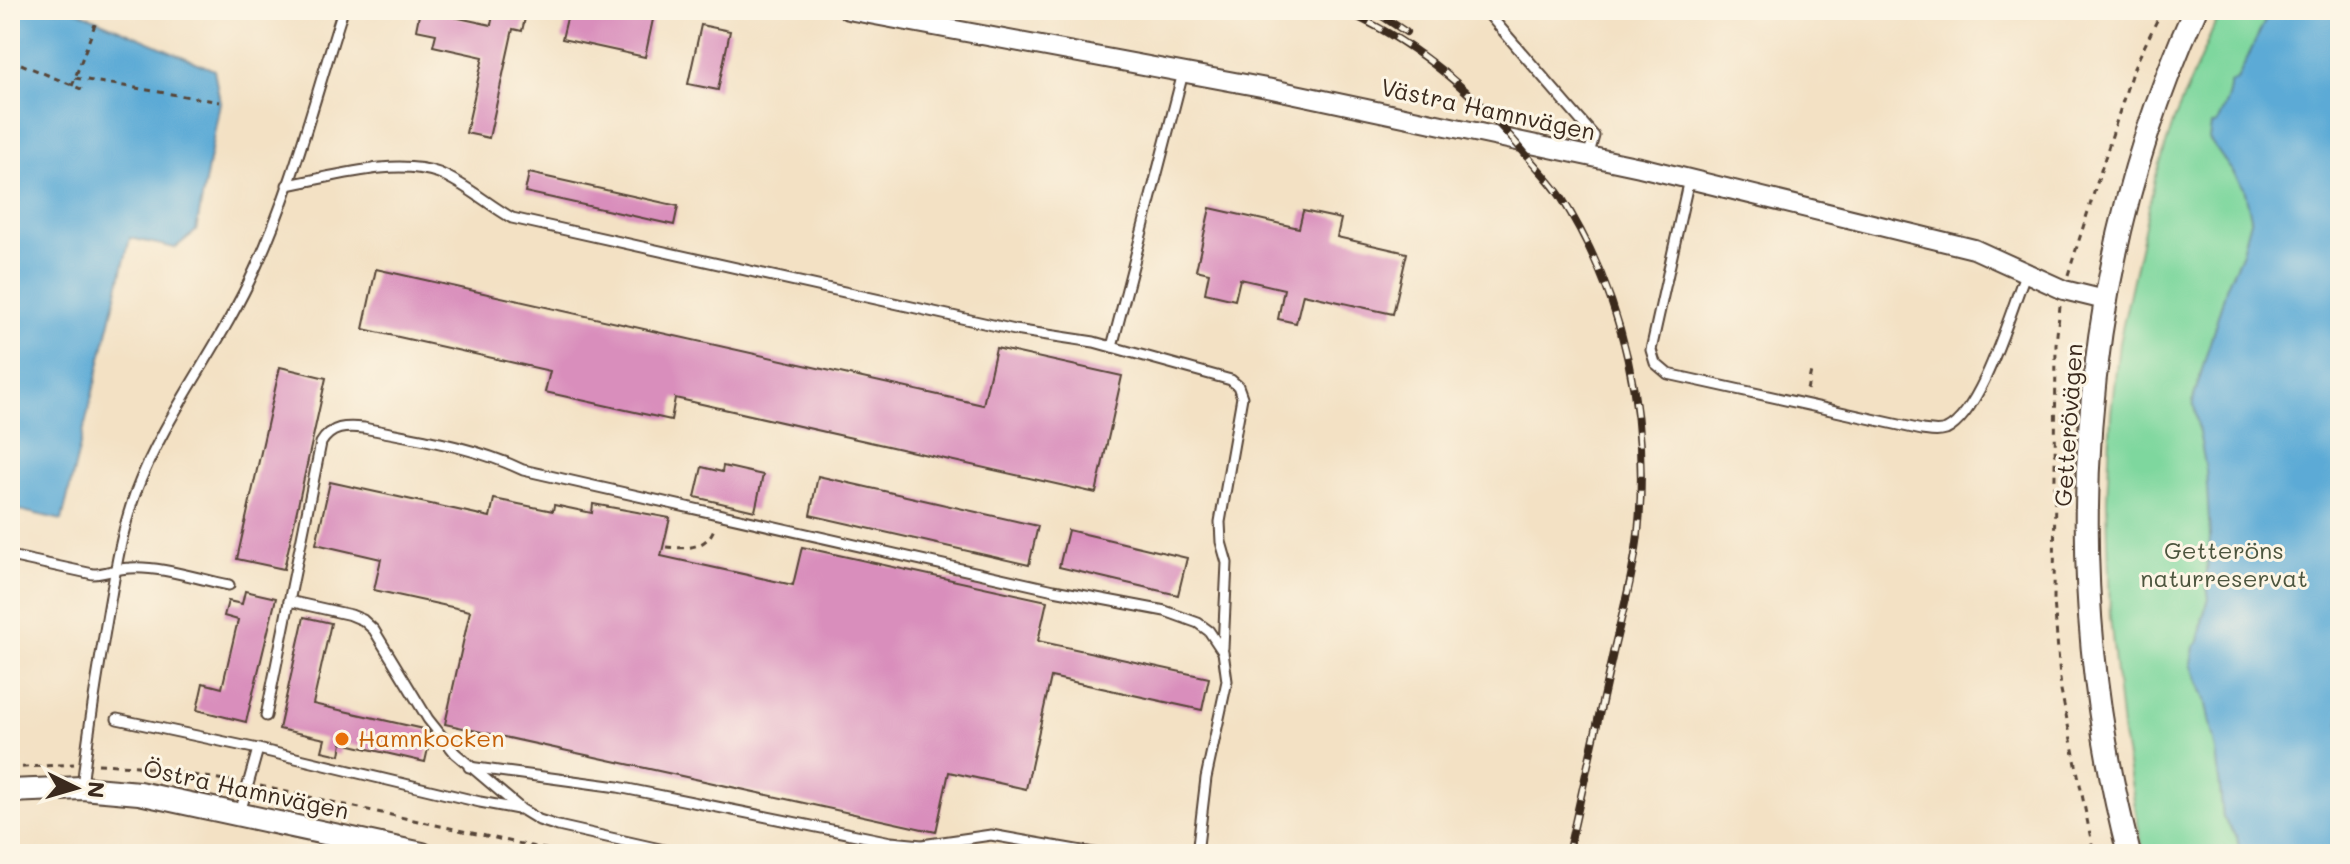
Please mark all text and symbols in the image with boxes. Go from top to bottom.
street label: Västra Hamnvägen [1378,71,1598,146]
street label: Getterövägen [2046,342,2089,508]
park label: Getteröns naturreservat [2140,534,2308,593]
place label: Hamnkocken [358,722,504,753]
marker: Hamnkocken [333,730,351,748]
north arrow [36,748,116,828]
street label: Östra Hamnvägen [141,752,352,825]
text: N [81,780,112,799]

